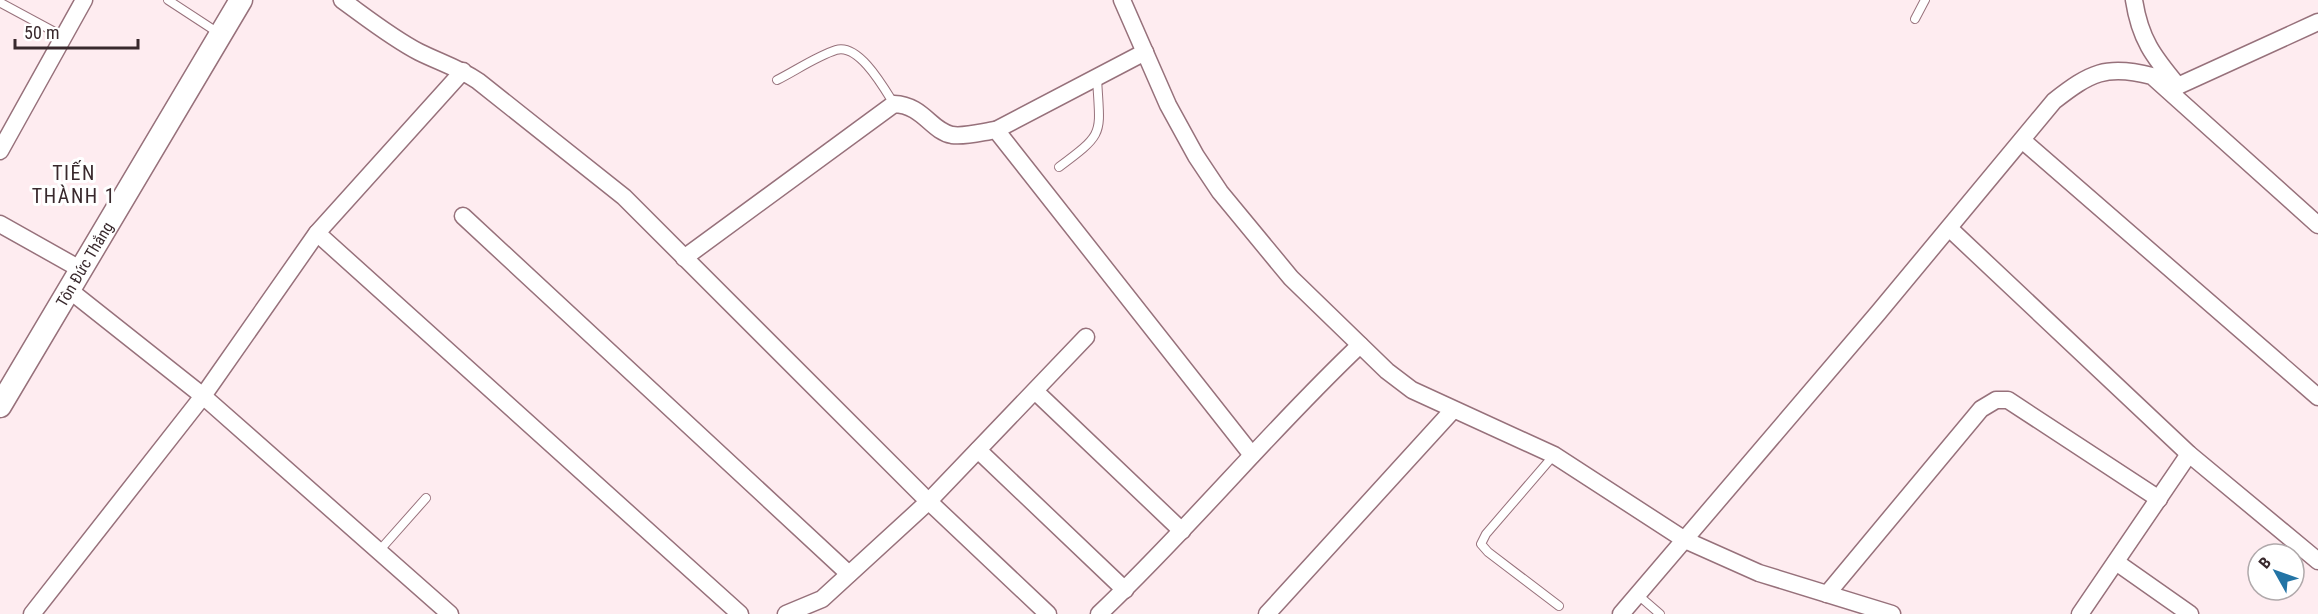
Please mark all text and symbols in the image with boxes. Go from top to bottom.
scale bar [15,12,138,50]
text: 50 m [24,22,59,43]
district label: TIẾN THÀNH 1 [32,160,116,208]
street label: Tôn Đức Thắng [52,218,117,310]
north arrow [2246,542,2306,602]
text: B [2255,553,2275,572]

